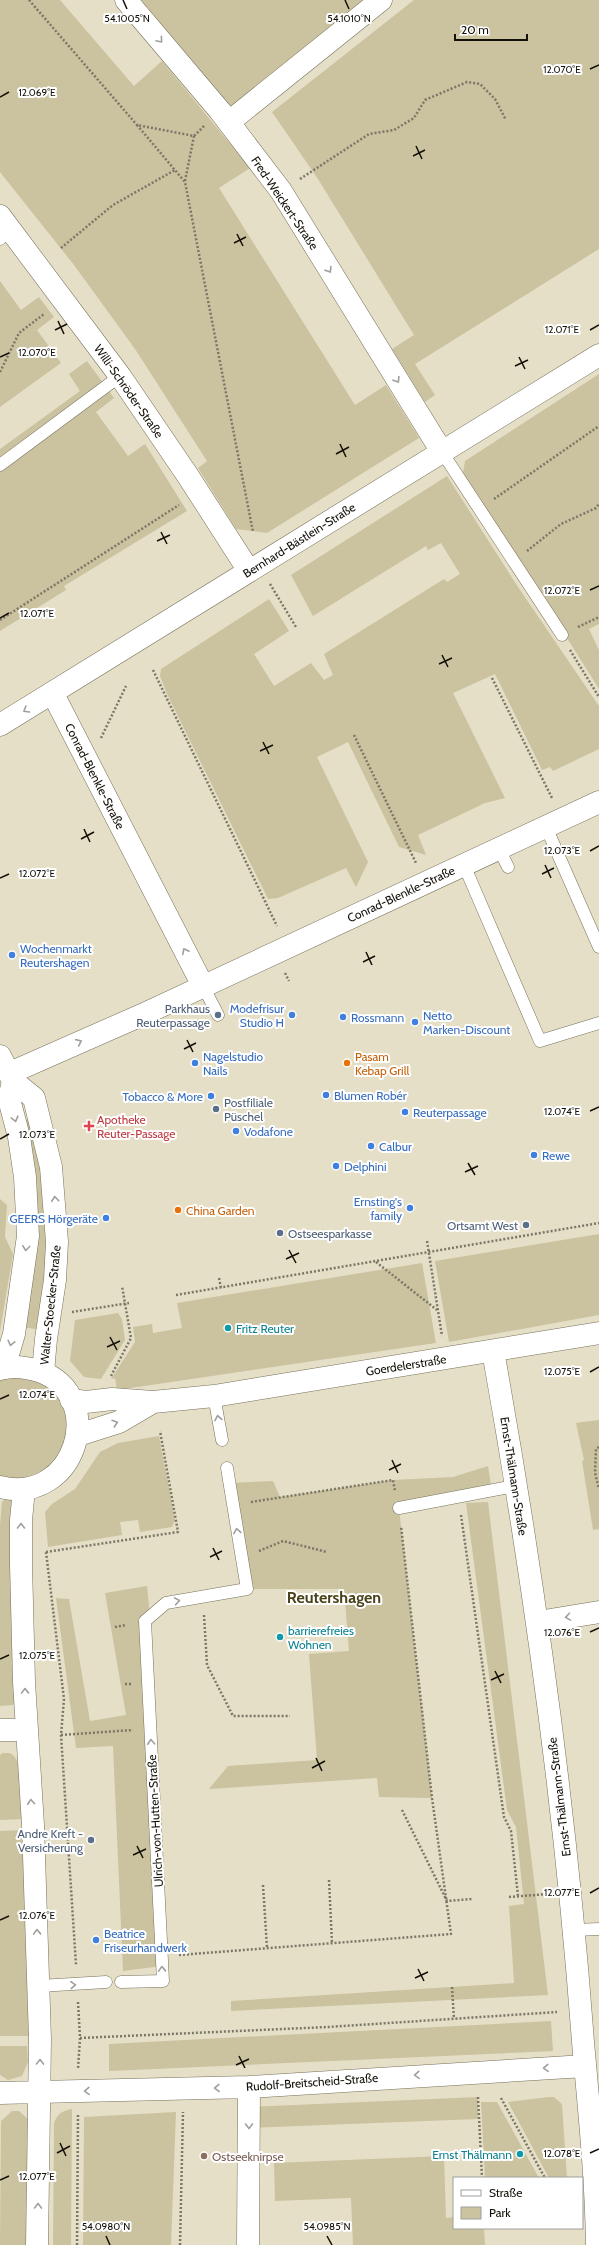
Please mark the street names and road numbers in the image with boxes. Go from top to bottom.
street label: Fred-Weickert-Straße [248,153,322,253]
street label: Willi-Schröder-Straße [91,341,167,441]
street label: Bernhard-Bästlein-Straße [240,499,358,581]
street label: Conrad-Blenkle-Straße [62,720,128,832]
street label: Conrad-Blenkle-Straße [345,862,457,926]
street label: Walter-Stoecker-Straße [36,1244,64,1366]
street label: Goerdelerstraße [365,1351,447,1379]
street label: Ernst-Thälmann-Straße [497,1416,531,1536]
street label: Ernst-Thälmann-Straße [544,1737,574,1857]
street label: Ulrich-von-Hutten-Straße [144,1754,166,1888]
street label: Rudolf-Breitscheid-Straße [246,2070,378,2094]

